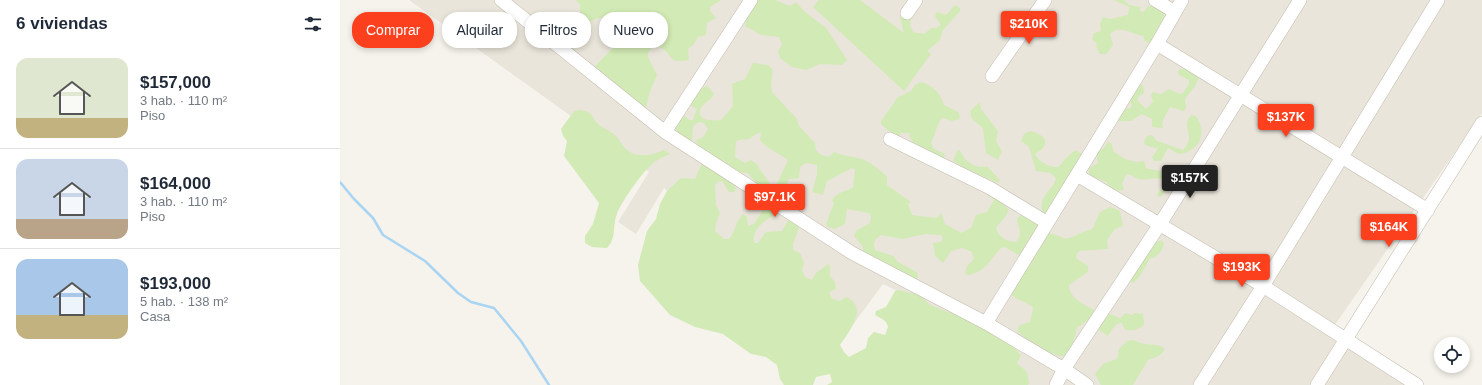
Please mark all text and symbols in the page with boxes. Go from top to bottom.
pin: $210K [1001,11,1057,45]
chip: Comprar [352,12,434,48]
chip: Alquilar [442,12,517,48]
chip: Filtros [525,12,591,48]
chip: Nuevo [599,12,668,48]
icon: filters [302,13,324,35]
text: 6 viviendas [16,14,108,33]
text: $210K [1010,16,1048,31]
text: $157,000 [140,73,211,92]
icon: home [48,74,96,122]
text: 3 hab. · 110 m² [140,93,227,108]
pin: $137K [1258,104,1314,138]
text: Piso [140,108,165,123]
text: $137K [1267,109,1305,124]
pin: $157K [1162,165,1218,199]
text: $157K [1171,170,1209,185]
text: $164,000 [140,174,211,193]
icon: home [48,175,96,223]
pin: $97.1K [742,184,808,218]
text: $97.1K [754,189,796,204]
text: 3 hab. · 110 m² [140,194,227,209]
text: Piso [140,209,165,224]
pin: $164K [1361,214,1417,248]
text: $164K [1370,219,1408,234]
pin: $193K [1214,254,1270,288]
text: $193K [1223,259,1261,274]
text: $193,000 [140,274,211,293]
icon: home [48,275,96,323]
text: 5 hab. · 138 m² [140,294,228,309]
text: Casa [140,309,170,324]
map controls [1434,337,1470,373]
button: locate [1434,337,1470,373]

